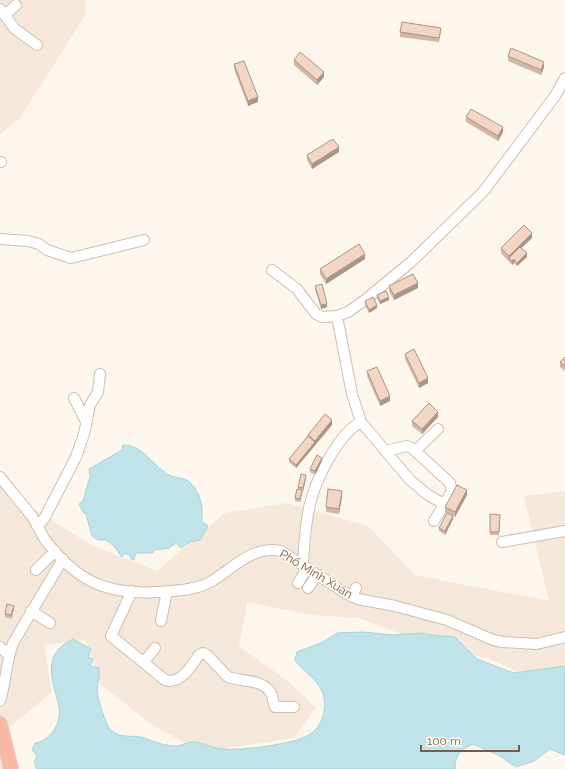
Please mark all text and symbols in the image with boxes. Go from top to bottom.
street label: Phố Minh Xuân [277,547,355,601]
scale bar [421,727,519,753]
text: 100 m [427,734,461,748]

